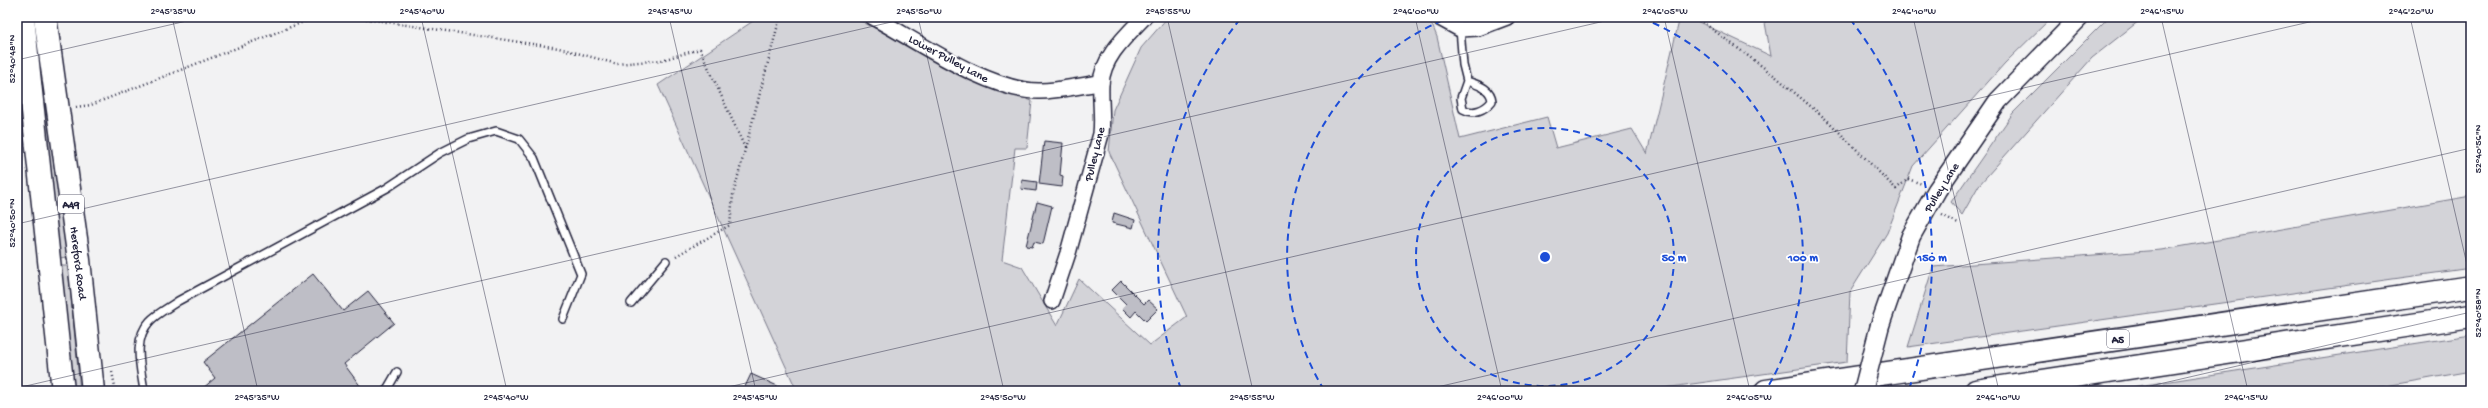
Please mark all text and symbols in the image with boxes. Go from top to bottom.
text: 2°45'35"W [150,6,196,18]
text: 2°45'40"W [400,6,445,18]
text: 2°45'45"W [648,6,693,18]
text: 2°45'50"W [896,6,942,18]
text: 2°45'55"W [1145,6,1191,18]
text: 2°46'00"W [1393,6,1439,18]
text: 2°46'05"W [1642,6,1688,18]
text: 2°46'10"W [1892,6,1937,18]
text: 2°46'15"W [2140,6,2184,18]
text: 2°46'20"W [2389,6,2434,18]
street label: Lower Pulley Lane [906,33,991,87]
text: 52°40'48"N [7,34,19,83]
text: 52°40'56"N [2473,124,2485,173]
street label: Pulley Lane [1082,125,1110,184]
street label: Pulley Lane [1922,160,1964,216]
road number: A49 [58,195,84,213]
text: 52°40'50"N [7,198,19,248]
street label: Hereford Road [66,226,89,302]
centre of rings [1538,250,1552,264]
text: 50 m [1662,252,1687,266]
text: 100 m [1787,252,1818,266]
text: 150 m [1916,252,1947,266]
text: 52°40'58"N [2473,288,2485,338]
road number: A5 [2107,330,2129,348]
text: 2°45'35"W [234,392,280,404]
text: 2°45'40"W [484,392,529,404]
text: 2°45'45"W [733,392,778,404]
text: 2°45'50"W [980,392,1026,404]
text: 2°45'55"W [1229,392,1275,404]
text: 2°46'00"W [1477,392,1523,404]
text: 2°46'05"W [1726,392,1772,404]
text: 2°46'10"W [1976,392,2021,404]
text: 2°46'15"W [2224,392,2268,404]

